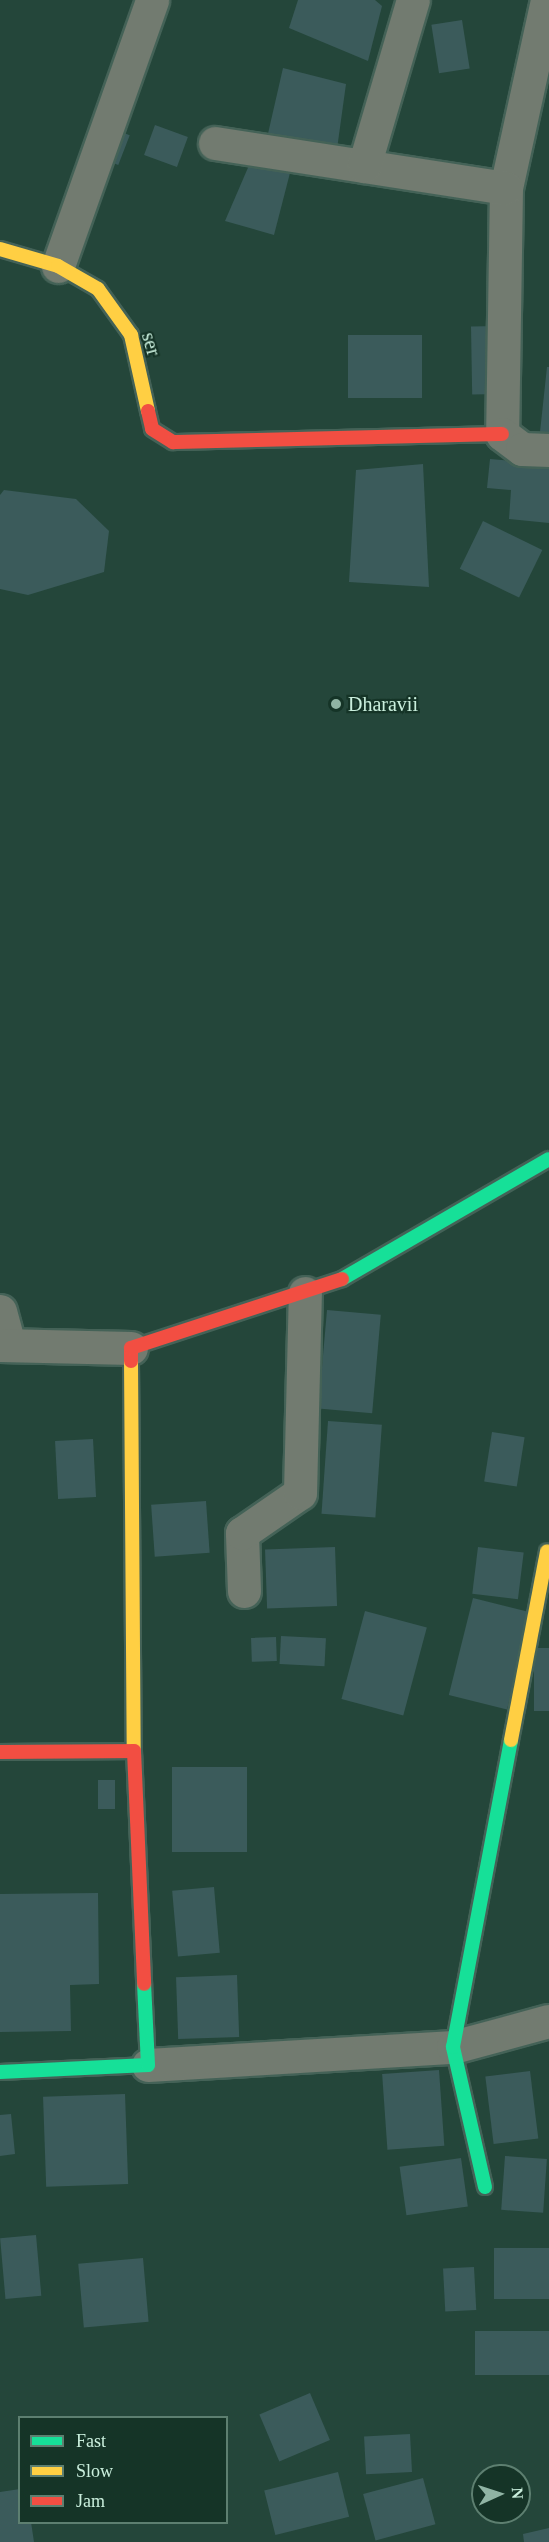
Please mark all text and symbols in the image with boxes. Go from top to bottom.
street label: ser [136,329,166,359]
place label: Dharavii [348,692,418,716]
marker: Dharavii [329,697,343,711]
legend [18,2416,228,2524]
text: Fast [76,2431,106,2451]
text: Slow [76,2461,113,2481]
north arrow [471,2464,531,2524]
text: N [509,2487,526,2499]
text: Jam [76,2491,105,2511]

